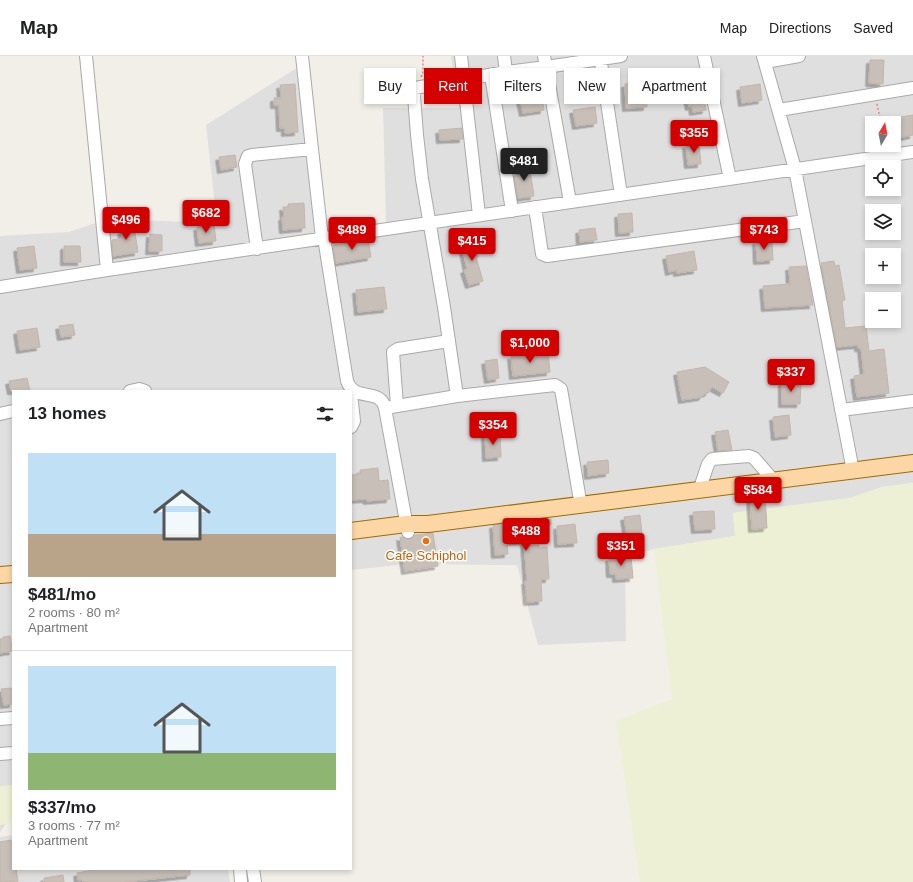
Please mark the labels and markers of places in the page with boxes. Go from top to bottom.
pin: $355 [670,120,718,154]
pin: $481 [500,148,548,182]
pin: $682 [182,200,230,234]
pin: $496 [102,207,150,241]
pin: $489 [328,217,376,251]
pin: $743 [740,217,788,251]
pin: $415 [448,228,496,262]
pin: $1,000 [497,330,563,364]
pin: $337 [767,359,815,393]
pin: $354 [469,412,517,446]
pin: $584 [734,477,782,511]
pin: $488 [502,518,550,552]
pin: $351 [597,533,645,567]
marker: Cafe Schiphol [421,536,431,546]
place label: Cafe Schiphol [386,548,467,563]

